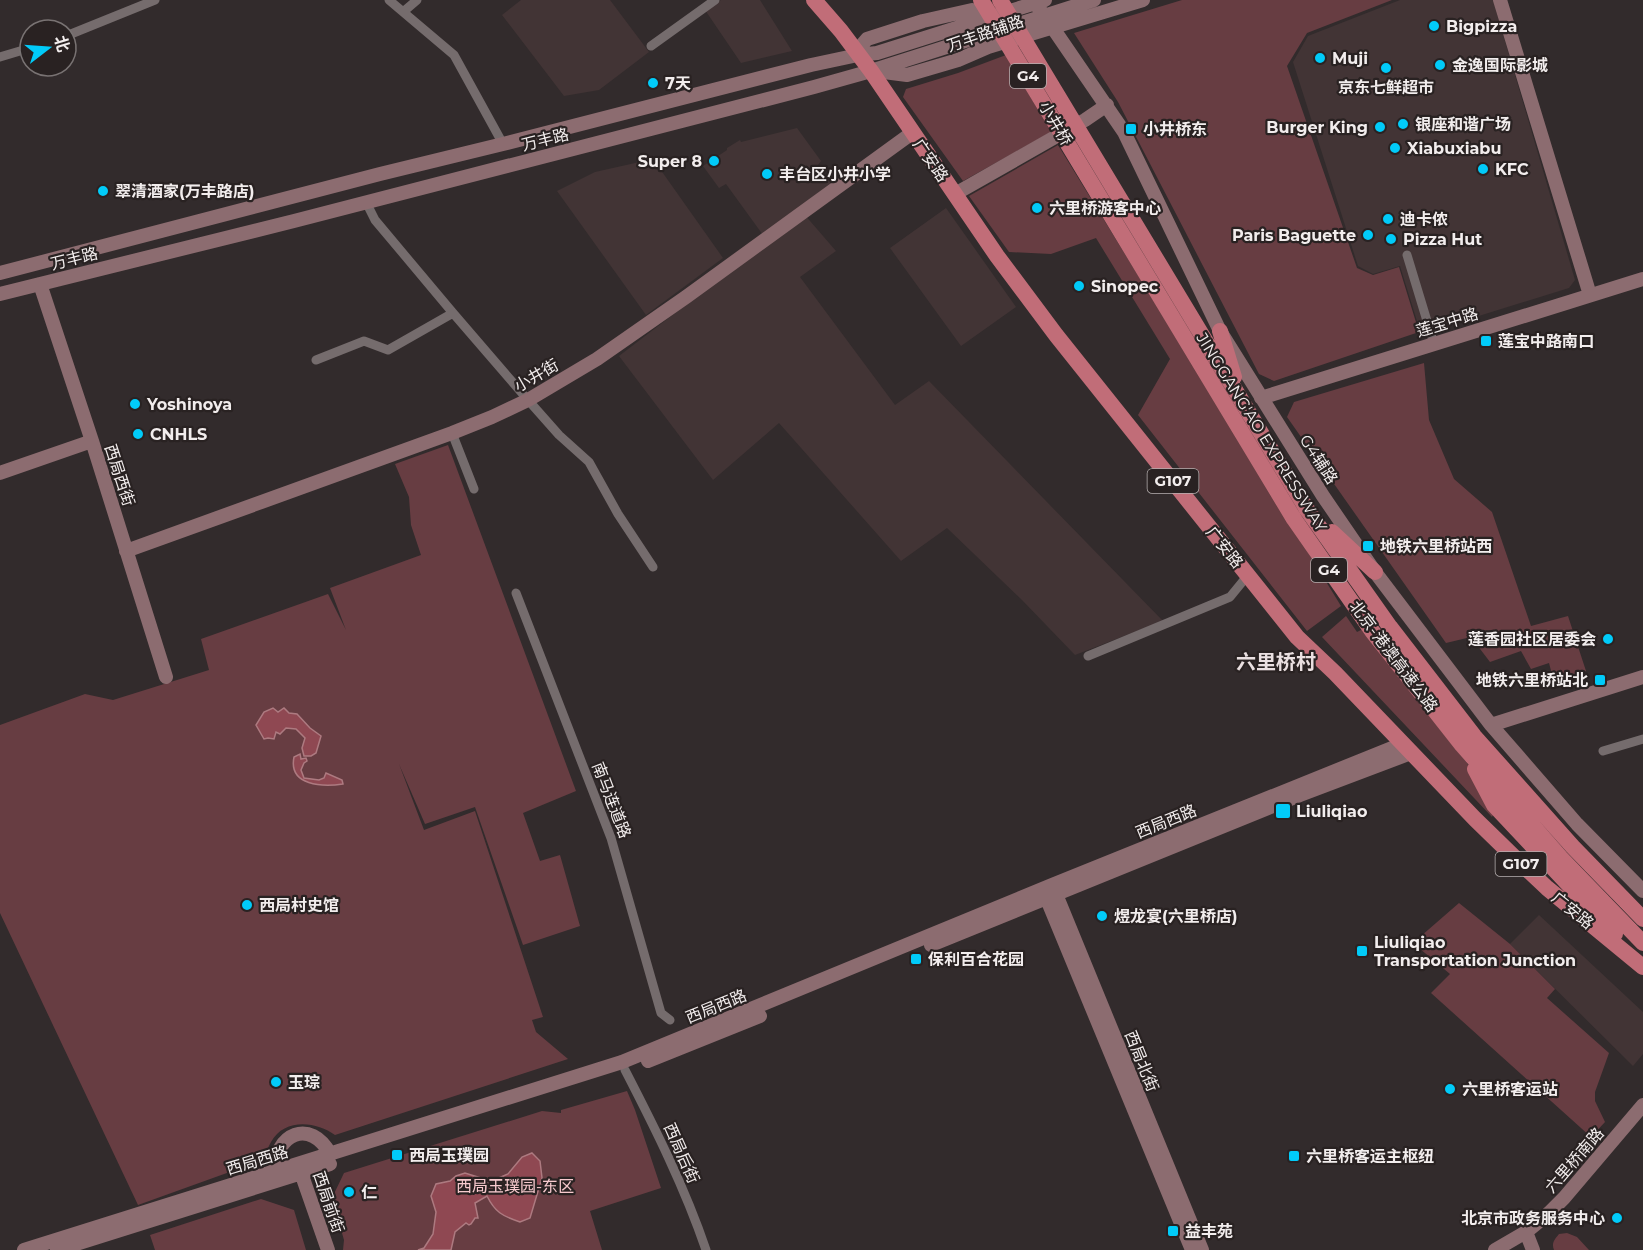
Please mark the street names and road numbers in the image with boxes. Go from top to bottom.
street label: 万丰路辅路 [944,11,1026,55]
road number: G4 [1010,64,1046,88]
street label: 小井桥 [1035,98,1076,149]
street label: 万丰路 [520,124,571,155]
street label: 广安路 [909,135,952,185]
street label: 万丰路 [49,243,100,274]
street label: 莲宝中路 [1414,304,1481,341]
street label: JINGGANG'AO EXPRESSWAY [1192,328,1331,536]
street label: 小井街 [511,355,562,396]
street label: G4辅路 [1296,431,1342,487]
street label: 西局西街 [101,442,138,509]
road number: G107 [1148,469,1198,493]
street label: 广安路 [1202,523,1247,572]
road number: G4 [1311,558,1347,582]
street label: 北京-港澳高速公路 [1346,597,1442,716]
street label: 南马连道路 [588,759,635,841]
street label: 西局西路 [1133,801,1199,842]
road number: G107 [1496,852,1546,876]
street label: 广安路 [1548,888,1597,933]
street label: 西局西路 [683,986,749,1027]
street label: 西局北街 [1121,1028,1162,1094]
street label: 西局后街 [660,1120,703,1186]
street label: 六里桥南路 [1541,1124,1608,1197]
street label: 西局西路 [224,1142,291,1179]
street label: 西局前街 [309,1169,348,1236]

